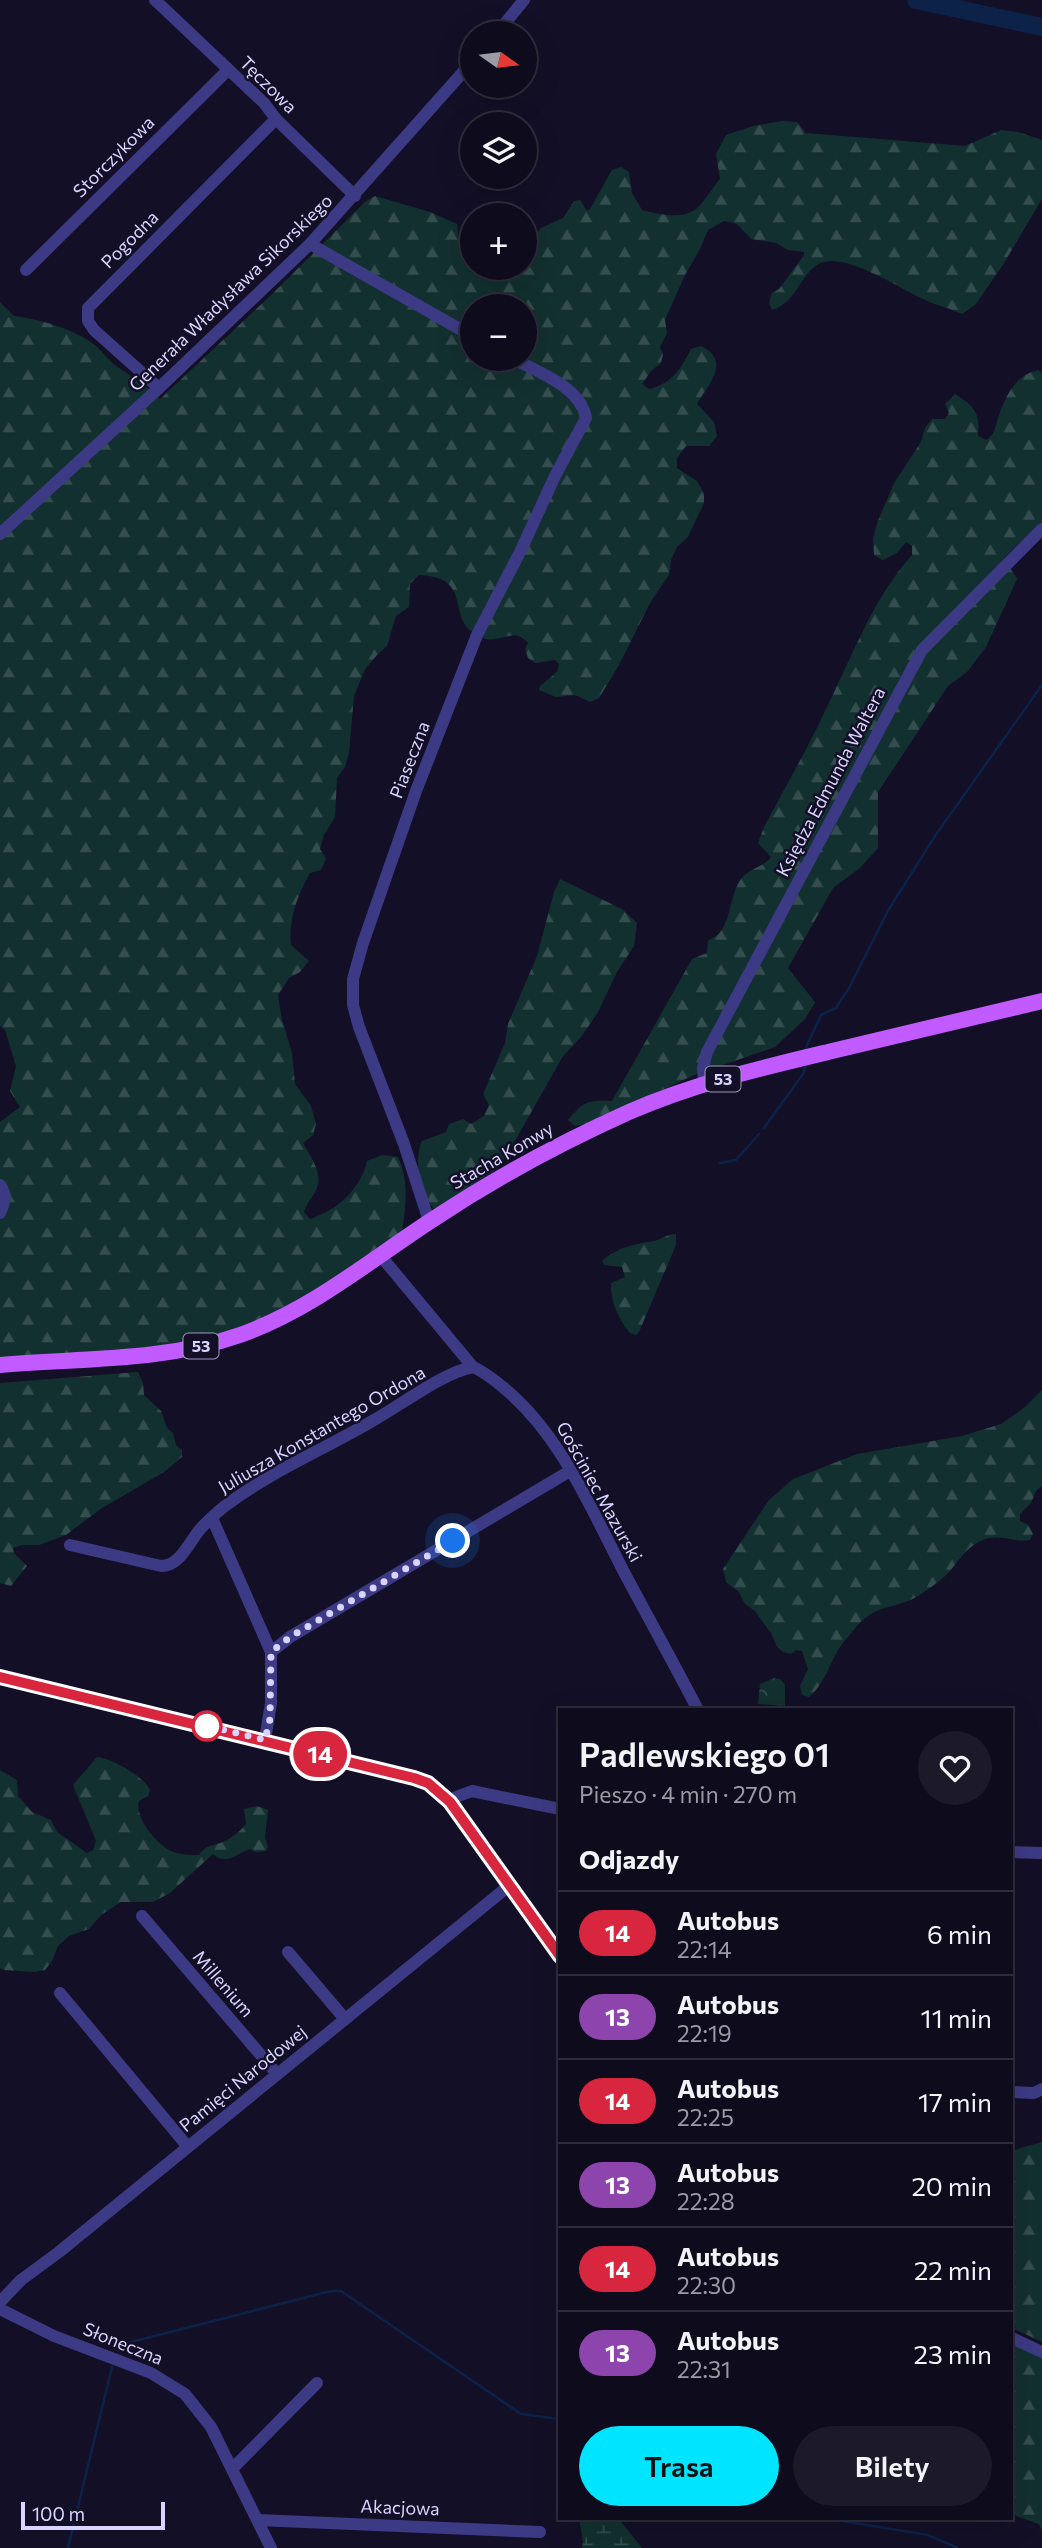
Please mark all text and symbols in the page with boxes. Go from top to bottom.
north arrow [460,21,537,98]
map controls [460,21,537,371]
street label: Tęczowa [236,51,302,117]
street label: Storczykowa [68,111,158,201]
button: layers [460,112,537,189]
street label: Generała Władysława Sikorskiego [124,189,337,395]
button: + [460,203,537,280]
street label: Pogodna [96,206,163,273]
button: − [460,294,537,371]
street label: Księdza Edmunda Waltera [771,683,889,880]
street label: Piaseczna [384,718,434,801]
road number: 53 [706,1066,740,1092]
street label: Stacha Konwy [446,1117,557,1193]
road number: 53 [184,1334,218,1358]
street label: Juliusza Konstantego Ordona [214,1361,429,1497]
street label: Gościniec Mazurski [552,1417,648,1566]
your location [435,1523,470,1558]
unlabelled marker [192,1711,222,1741]
line badge: 14 [288,1731,352,1777]
button: heart [918,1731,992,1805]
text: Padlewskiego 01 [579,1733,830,1774]
text: 14 [307,1739,333,1768]
text: Pieszo · 4 min · 270 m [579,1780,797,1808]
text: Odjazdy [579,1843,679,1874]
text: Autobus [677,1904,779,1935]
text: 14 [605,1918,630,1947]
text: 6 min [927,1918,992,1949]
text: 22:14 [677,1935,732,1963]
street label: Millenium [189,1945,259,2021]
text: Autobus [677,1988,779,2019]
text: 13 [605,2002,630,2031]
text: 11 min [921,2002,992,2033]
text: 22:19 [677,2019,732,2047]
street label: Pamięci Narodowej [174,2020,310,2136]
text: Autobus [677,2072,779,2103]
text: 14 [605,2086,630,2115]
text: 17 min [918,2086,992,2117]
text: 22:25 [677,2103,734,2131]
text: Autobus [677,2156,779,2187]
text: 13 [605,2170,630,2199]
text: 20 min [911,2170,992,2201]
text: 22:28 [677,2187,735,2215]
text: Autobus [677,2240,779,2271]
text: 14 [605,2254,630,2283]
text: 22 min [914,2254,992,2285]
text: 22:30 [677,2271,736,2299]
street label: Słoneczna [80,2317,166,2369]
text: Autobus [677,2324,779,2355]
text: 13 [605,2338,630,2367]
text: 23 min [914,2338,992,2369]
text: 22:31 [677,2355,731,2383]
button: Trasa [579,2426,779,2506]
button: Bilety [793,2426,992,2506]
street label: Akacjowa [360,2495,440,2519]
scale bar [21,2499,164,2531]
text: 100 m [32,2502,85,2525]

